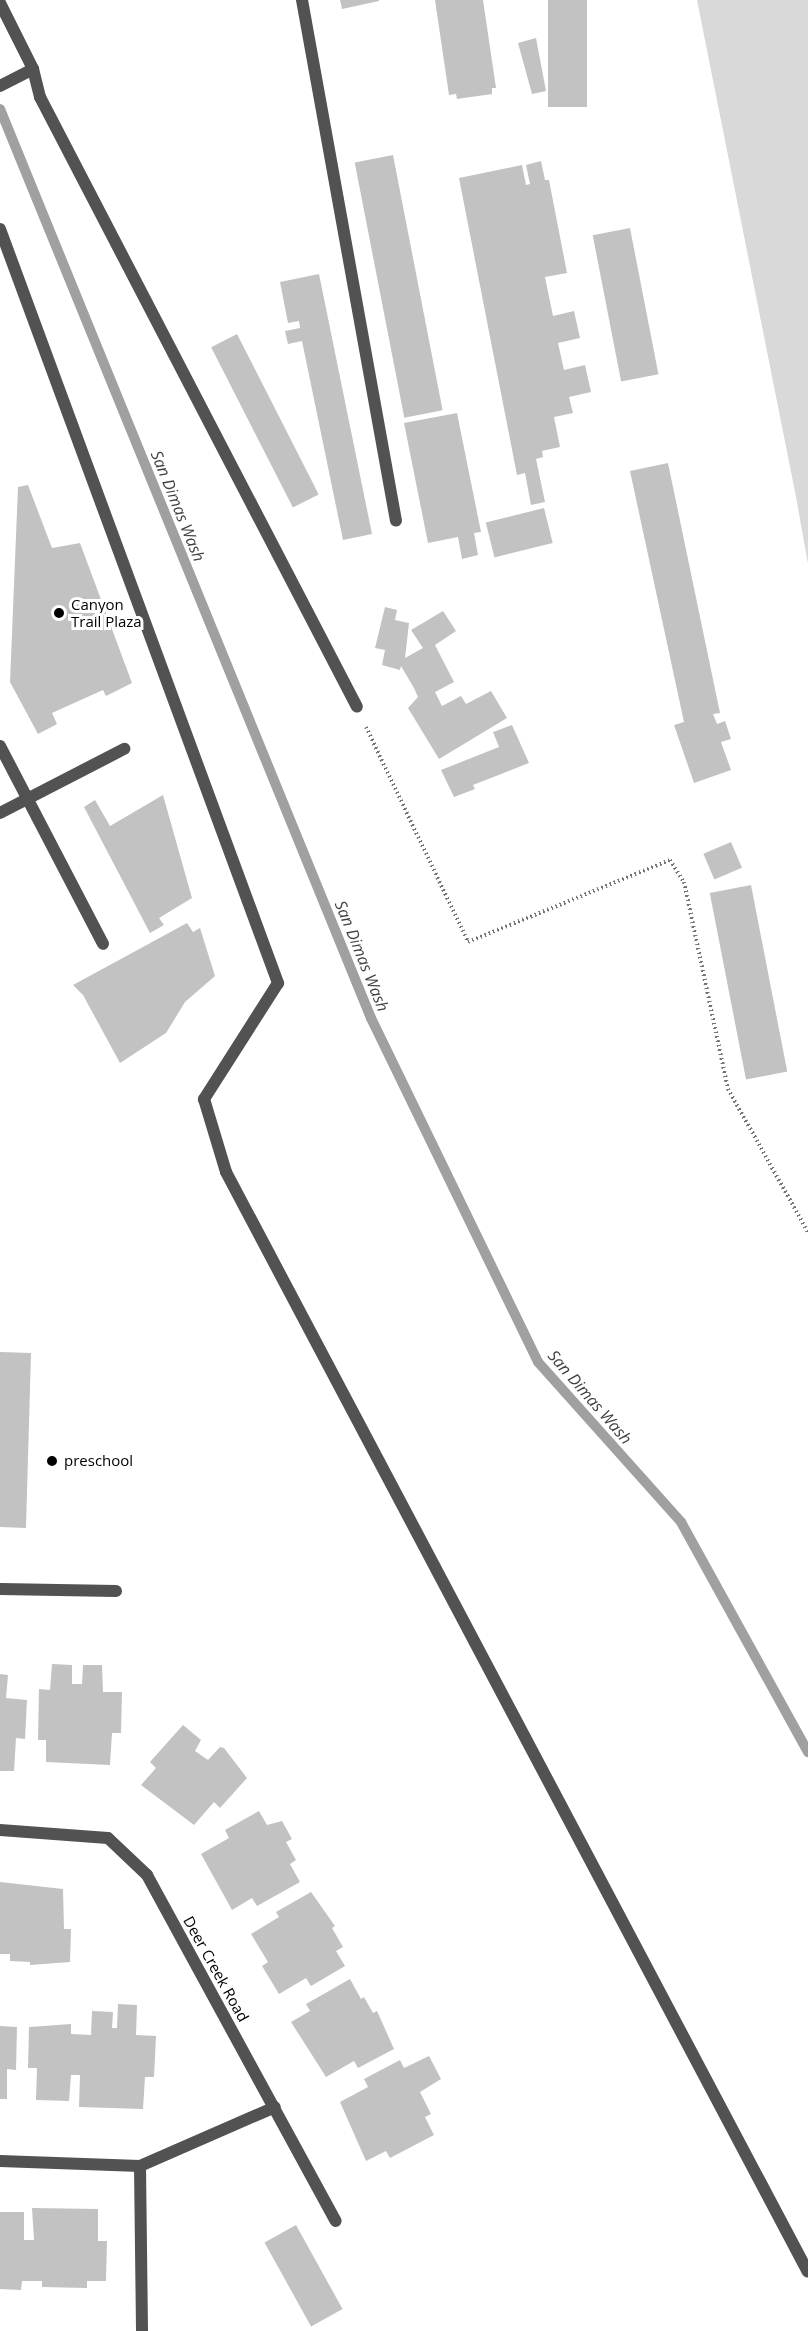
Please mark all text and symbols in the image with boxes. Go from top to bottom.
water label: San Dimas Wash [147,448,209,564]
place label: Canyon Trail Plaza [71,595,142,630]
marker: Canyon Trail Plaza [52,606,66,620]
water label: San Dimas Wash [331,898,393,1014]
water label: San Dimas Wash [544,1346,636,1448]
place label: preschool [64,1452,133,1470]
marker: preschool [45,1454,59,1468]
street label: Deer Creek Road [180,1913,252,2025]

